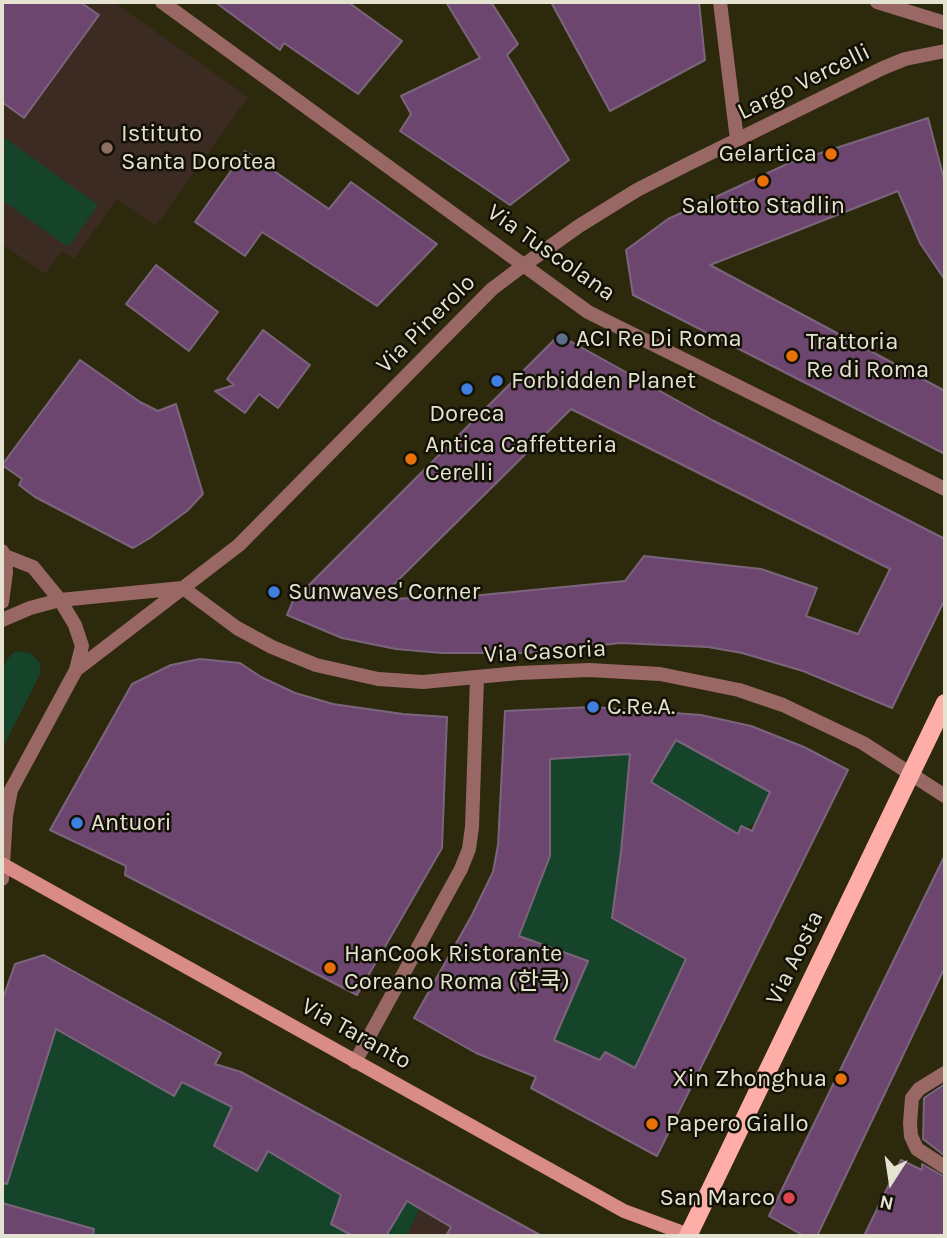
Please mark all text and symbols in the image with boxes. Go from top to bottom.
street label: Largo Vercelli [733,37,875,127]
place label: Istituto Santa Dorotea [121,120,276,176]
marker: Istituto Santa Dorotea [99,140,115,156]
place label: Gelartica [719,140,817,168]
marker: Gelartica [823,146,839,162]
marker: Salotto Stadlin [755,173,771,189]
place label: Salotto Stadlin [681,192,845,220]
street label: Via Tuscolana [481,198,621,308]
street label: Via Pinerolo [370,268,482,380]
place label: ACI Re Di Roma [576,325,742,353]
place label: Trattoria Re di Roma [806,328,929,384]
marker: ACI Re Di Roma [554,331,570,347]
marker: Trattoria Re di Roma [784,348,800,364]
place label: Forbidden Planet [511,367,696,395]
marker: Forbidden Planet [489,373,505,389]
marker: Doreca [459,381,475,397]
place label: Doreca [429,400,505,428]
place label: Antica Caffetteria Cerelli [425,431,617,487]
marker: Antica Caffetteria Cerelli [403,451,419,467]
place label: Sunwaves' Corner [288,578,480,606]
marker: Sunwaves' Corner [266,584,282,600]
street label: Via Casoria [483,634,607,670]
place label: C.Re.A. [607,693,675,721]
marker: C.Re.A. [585,699,601,715]
place label: Antuori [91,809,172,837]
marker: Antuori [69,815,85,831]
street label: Via Aosta [760,906,830,1010]
place label: HanCook Ristorante Coreano Roma (한쿡) [344,940,570,996]
marker: HanCook Ristorante Coreano Roma (한쿡) [322,960,338,976]
street label: Via Taranto [296,992,416,1076]
place label: Xin Zhonghua [672,1065,827,1093]
marker: Xin Zhonghua [833,1071,849,1087]
place label: Papero Giallo [666,1110,809,1138]
marker: Papero Giallo [644,1116,660,1132]
north arrow [856,1147,926,1217]
place label: San Marco [659,1184,775,1212]
marker: San Marco [781,1190,797,1206]
text: N [878,1190,896,1215]

